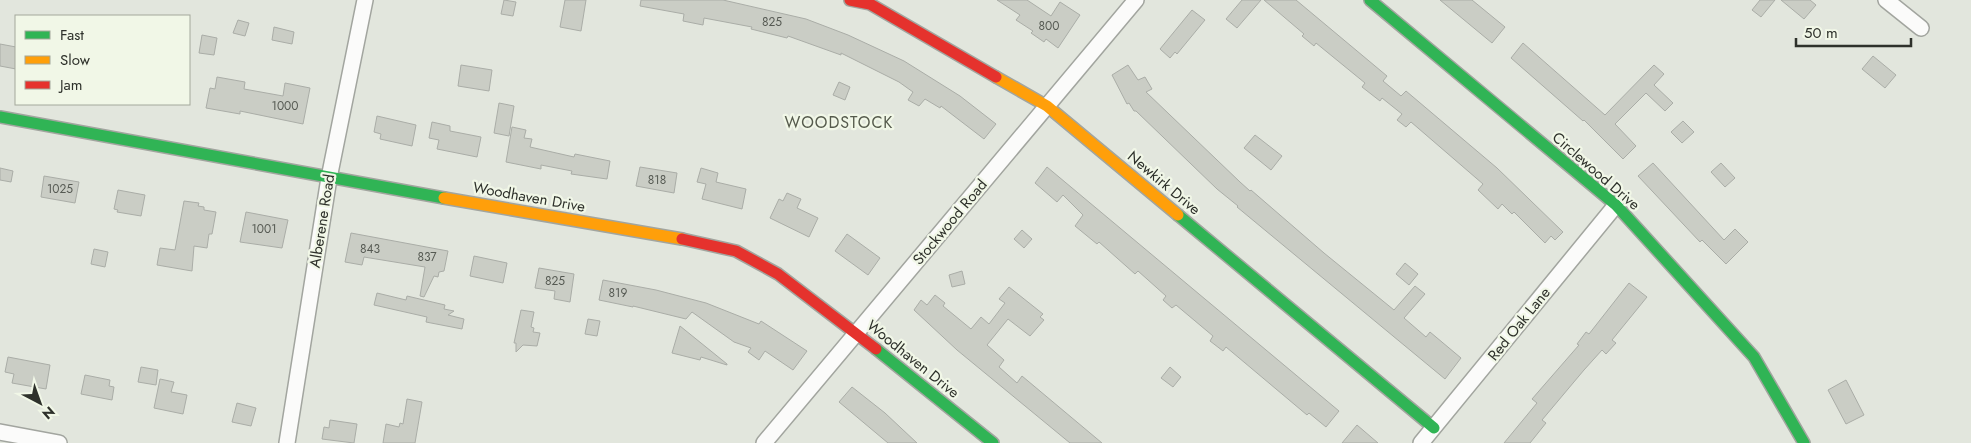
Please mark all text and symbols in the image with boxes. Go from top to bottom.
house number: 825 [762,13,782,31]
legend [15,15,190,105]
scale bar [1796,15,1911,47]
house number: 800 [1039,17,1059,35]
text: 50 m [1804,22,1838,44]
text: Fast [60,24,84,46]
text: Slow [60,49,91,71]
text: Jam [58,74,83,96]
house number: 1000 [271,97,299,115]
district label: WOODSTOCK [785,111,893,134]
street label: Circlewood Drive [1547,127,1645,216]
street label: Newkirk Drive [1123,146,1206,220]
house number: 818 [648,171,666,189]
street label: Alberene Road [304,172,340,270]
street label: Stockwood Road [908,174,992,270]
street label: Woodhaven Drive [471,176,587,218]
house number: 1025 [47,180,73,198]
house number: 1001 [251,220,277,238]
house number: 843 [360,240,380,258]
house number: 837 [417,248,437,266]
house number: 825 [545,272,565,290]
street label: Red Oak Lane [1482,282,1556,365]
house number: 819 [609,284,628,302]
street label: Woodhaven Drive [862,315,964,403]
north arrow [15,378,65,428]
text: N [38,402,59,424]

